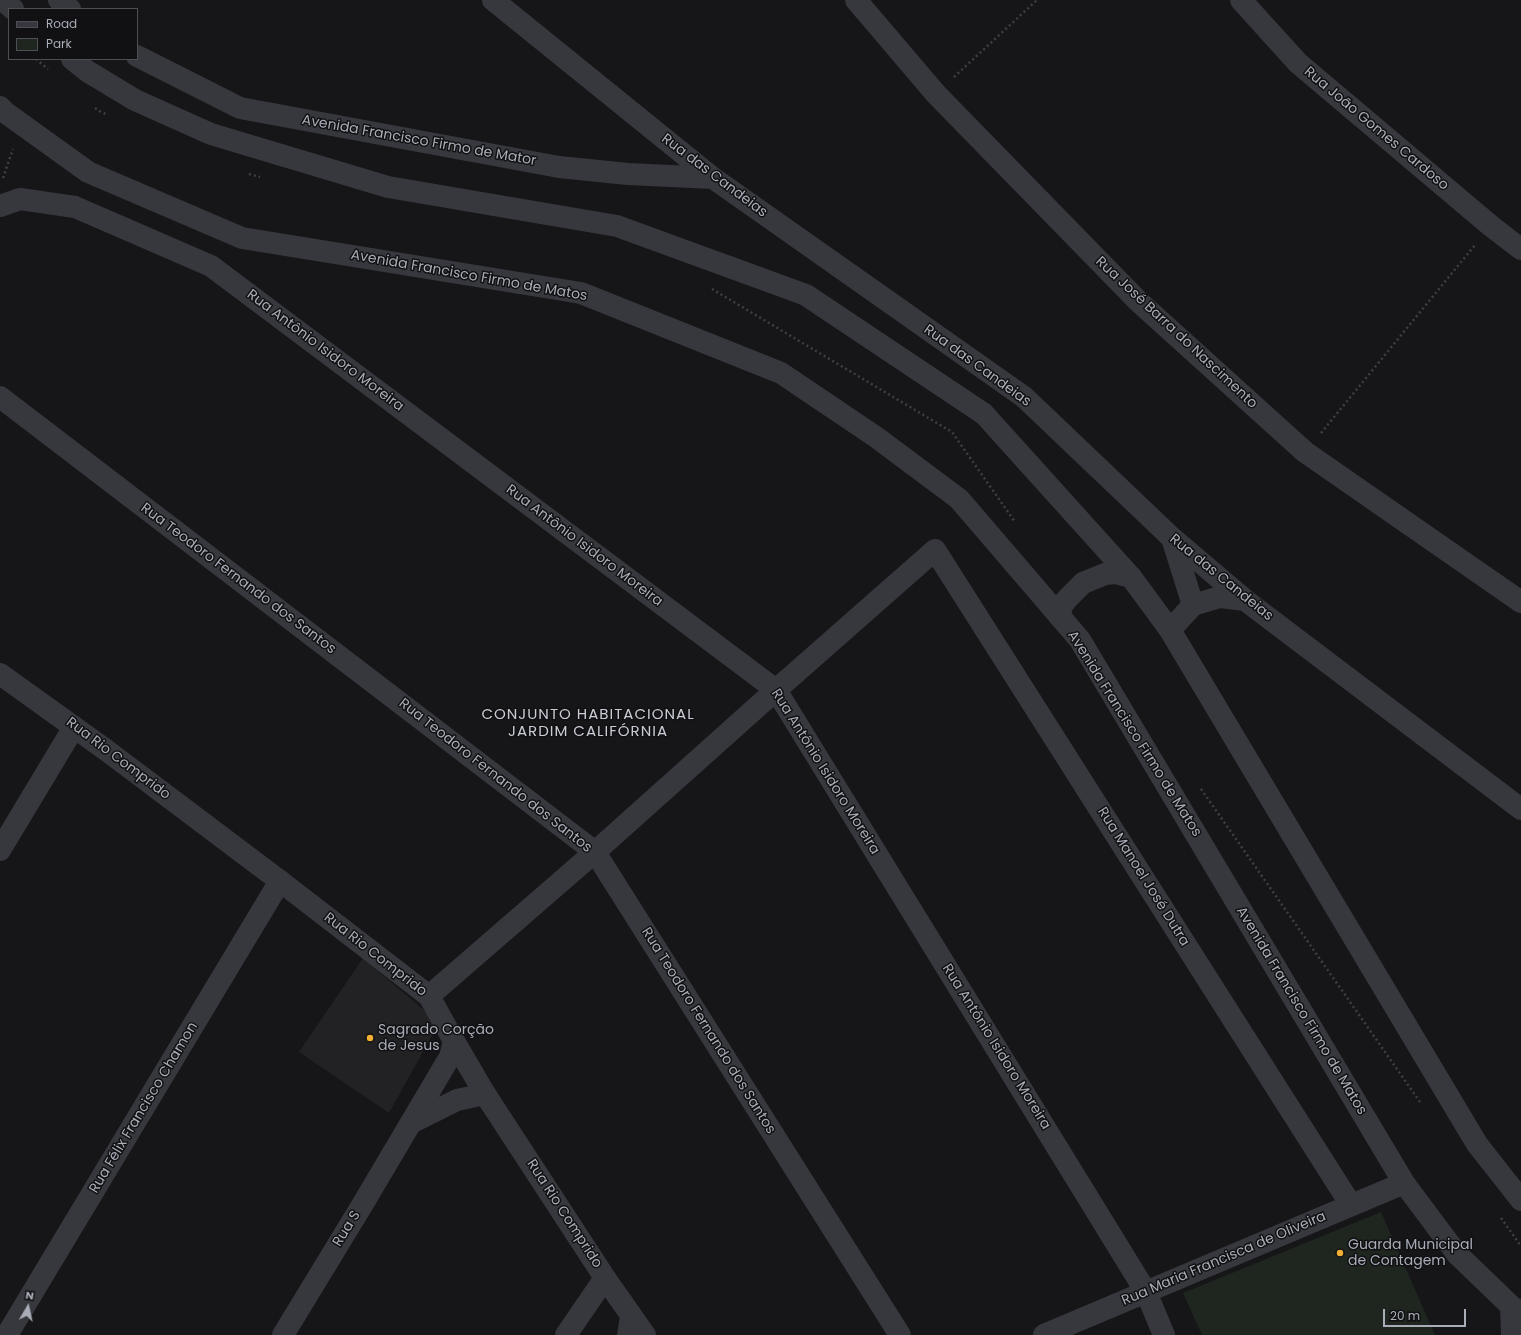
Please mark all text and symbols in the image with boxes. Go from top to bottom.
legend [8,8,138,60]
text: Road [46,15,77,32]
text: Park [46,35,72,52]
street label: Rua João Gomes Cardoso [1300,64,1452,194]
street label: Avenida Francisco Firmo de Mator [300,112,538,170]
street label: Rua das Candeias [658,131,770,221]
street label: Avenida Francisco Firmo de Matos [349,247,589,305]
street label: Rua José Barra do Nascimento [1092,253,1260,413]
street label: Rua Antônio Isidoro Moreira [243,287,407,415]
street label: Rua das Candeias [920,322,1034,410]
street label: Rua Antônio Isidoro Moreira [502,482,666,610]
street label: Rua Teodoro Fernando dos Santos [137,500,339,658]
street label: Rua das Candeias [1166,531,1276,625]
street label: Avenida Francisco Firmo de Matos [1063,628,1205,840]
street label: Rua Antônio Isidoro Moreira [767,686,883,858]
street label: Rua Teodoro Fernando dos Santos [395,695,595,857]
district label: CONJUNTO HABITACIONAL JARDIM CALIFÓRNIA [481,706,695,741]
street label: Rua Rio Comprido [63,714,173,804]
street label: Rua Manoel José Dutra [1093,804,1193,950]
street label: Avenida Francisco Firmo de Matos [1232,904,1370,1118]
street label: Rua Rio Comprido [320,910,430,1000]
street label: Rua Teodoro Fernando dos Santos [637,925,779,1137]
street label: Rua Antônio Isidoro Moreira [938,961,1054,1133]
street label: Rua Félix Francisco Chamon [86,1019,202,1197]
place label: Sagrado Corção de Jesus [378,1022,494,1054]
marker: Sagrado Corção de Jesus [365,1033,375,1043]
street label: Rua Rio Comprido [523,1157,605,1271]
street label: Rua S [330,1208,364,1250]
street label: Rua Maria Francisca de Oliveira [1119,1208,1329,1310]
place label: Guarda Municipal de Contagem [1348,1237,1473,1270]
marker: Guarda Municipal de Contagem [1335,1248,1345,1258]
north arrow [8,1287,48,1327]
text: N [25,1287,35,1304]
scale bar [1385,1301,1468,1327]
text: 20 m [1390,1307,1420,1324]

